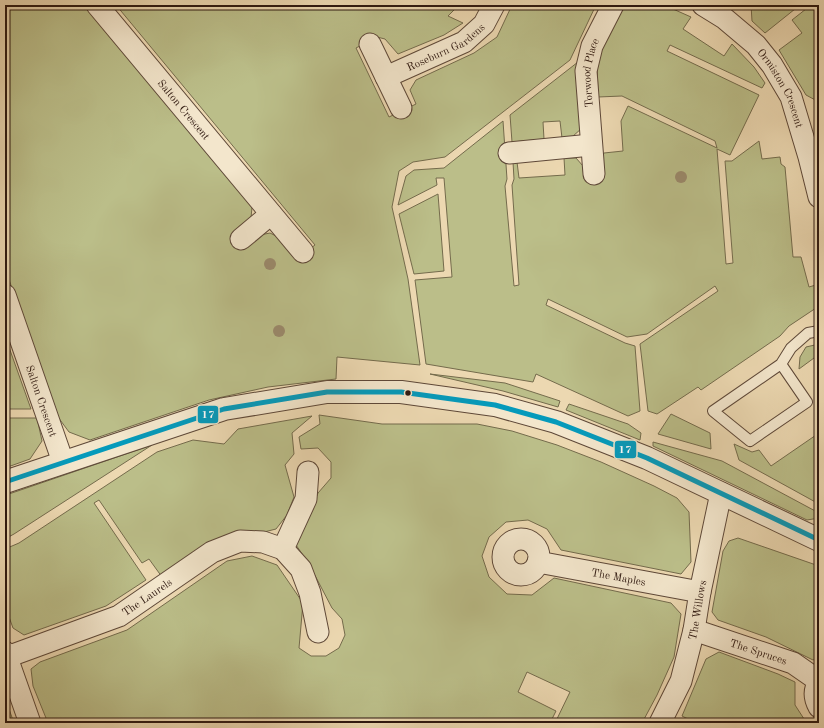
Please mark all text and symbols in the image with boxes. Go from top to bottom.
street label: Roseburn Gardens [405,22,488,74]
street label: Torwood Place [582,37,602,108]
street label: Ormiston Crescent [754,47,804,130]
street label: Salton Crescent [155,78,211,143]
street label: Salton Crescent [23,364,58,439]
unlabelled marker [403,388,413,398]
line badge: 17 [197,405,219,424]
text: 17 [202,410,214,421]
line badge: 17 [614,440,637,459]
text: 17 [619,445,631,456]
street label: The Maples [590,568,647,589]
street label: The Laurels [121,577,175,619]
street label: The Willows [688,579,709,641]
street label: The Spruces [728,638,788,668]

